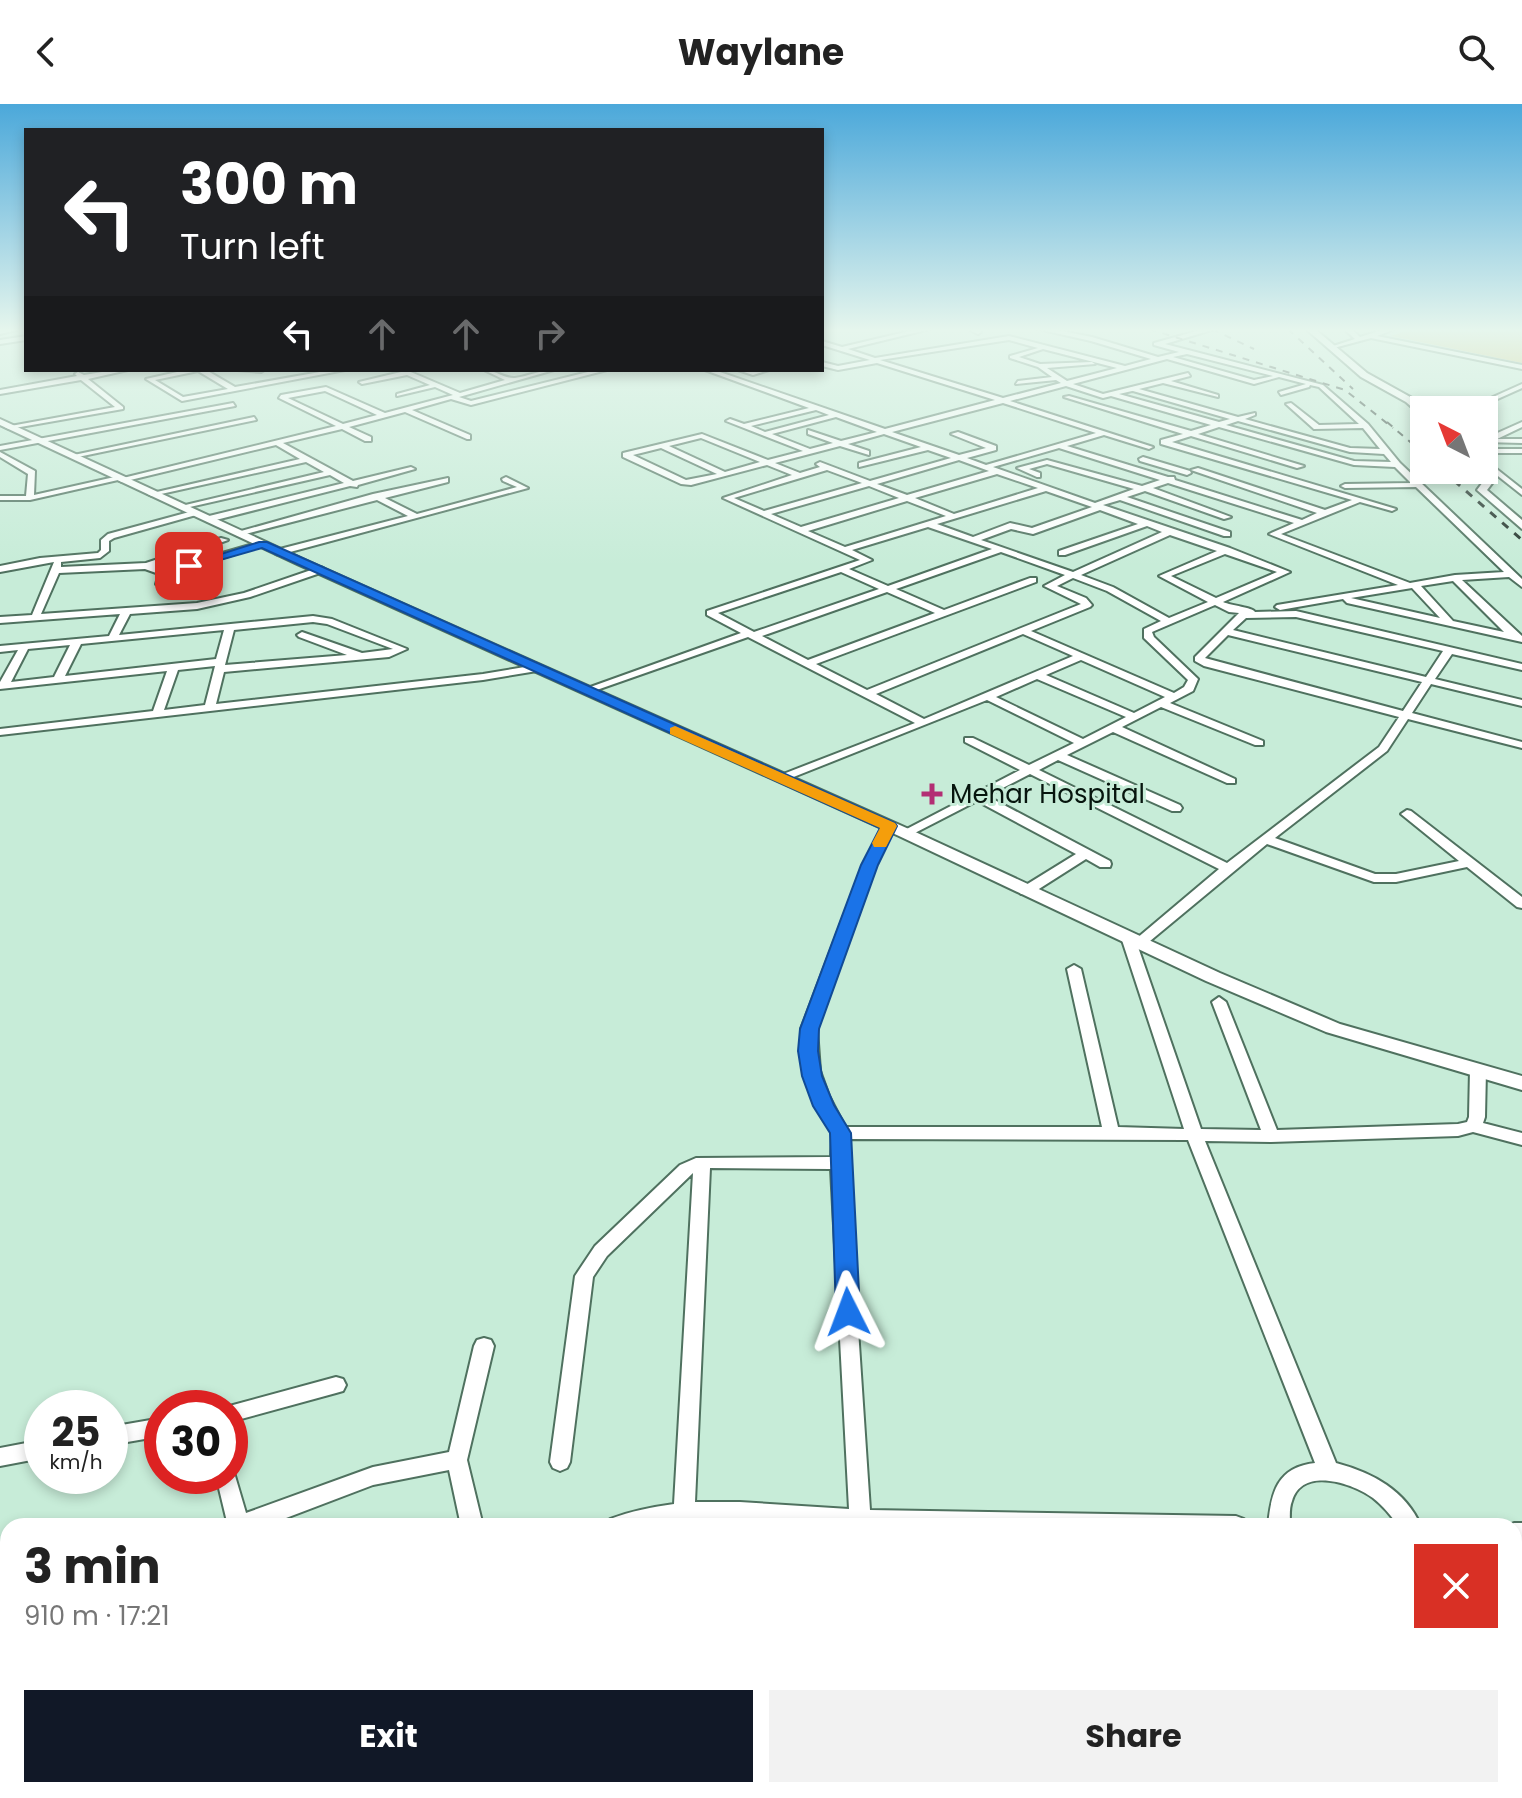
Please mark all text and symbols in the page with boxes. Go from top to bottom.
text: Waylane [678,27,844,78]
icon: back [24,30,68,74]
icon: search [1454,30,1498,74]
text: 300 m [180,145,358,224]
icon: left [48,160,152,264]
text: Turn left [180,221,325,272]
icon: left [276,312,320,356]
icon: ahead [360,312,404,356]
icon: ahead [444,312,488,356]
icon: right [528,312,572,356]
north arrow [1410,396,1498,484]
map controls [1410,396,1498,484]
pin [155,532,223,600]
icon: arrive [167,544,211,588]
place label: Mehar Hospital [950,776,1145,812]
marker: Mehar Hospital [921,783,943,805]
position arrow [806,1270,890,1354]
speed limit sign: 30 [144,1390,248,1494]
text: 25 [52,1404,100,1460]
text: km/h [49,1448,103,1476]
text: 3 min [24,1533,161,1600]
button: close [1414,1544,1498,1628]
text: 910 m · 17:21 [24,1598,169,1634]
button: Exit [24,1690,753,1782]
button: Share [769,1690,1498,1782]

